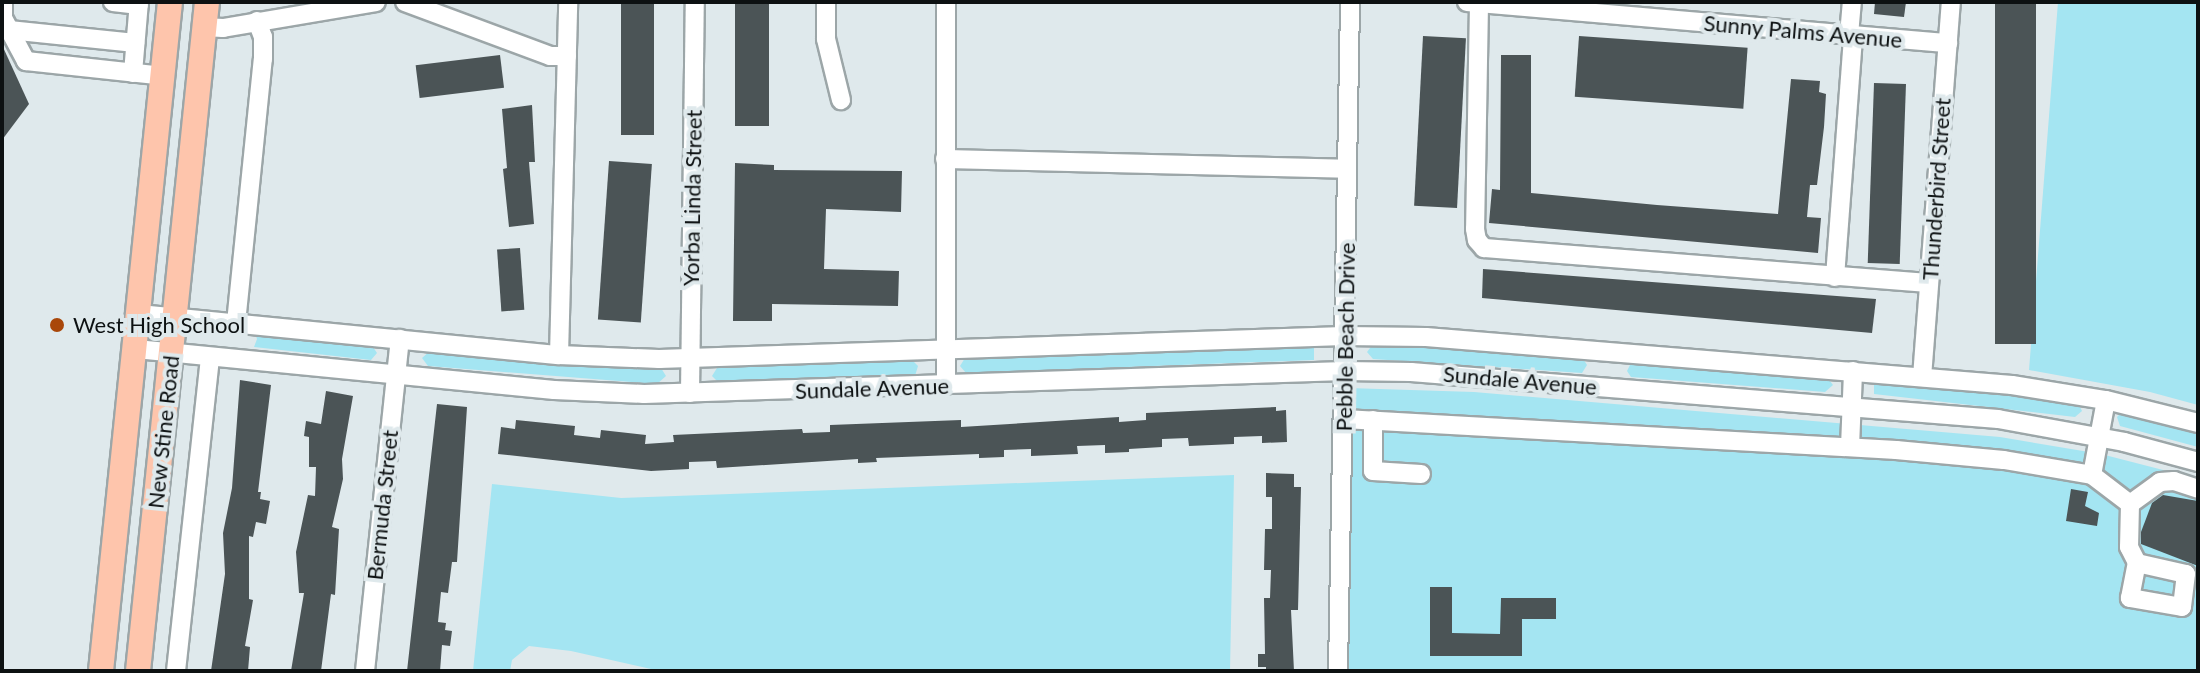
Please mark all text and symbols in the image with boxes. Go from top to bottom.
street label: Sunny Palms Avenue [1702,9,1904,53]
street label: Thunderbird Street [1916,97,1956,281]
street label: Yorba Linda Street [677,110,707,286]
street label: Pebble Beach Drive [1330,242,1360,432]
place label: West High School [73,312,245,338]
marker: West High School [48,316,66,334]
street label: New Stine Road [142,354,184,510]
street label: Sundale Avenue [1442,360,1598,400]
street label: Sundale Avenue [794,372,950,404]
street label: Bermuda Street [361,429,403,581]

